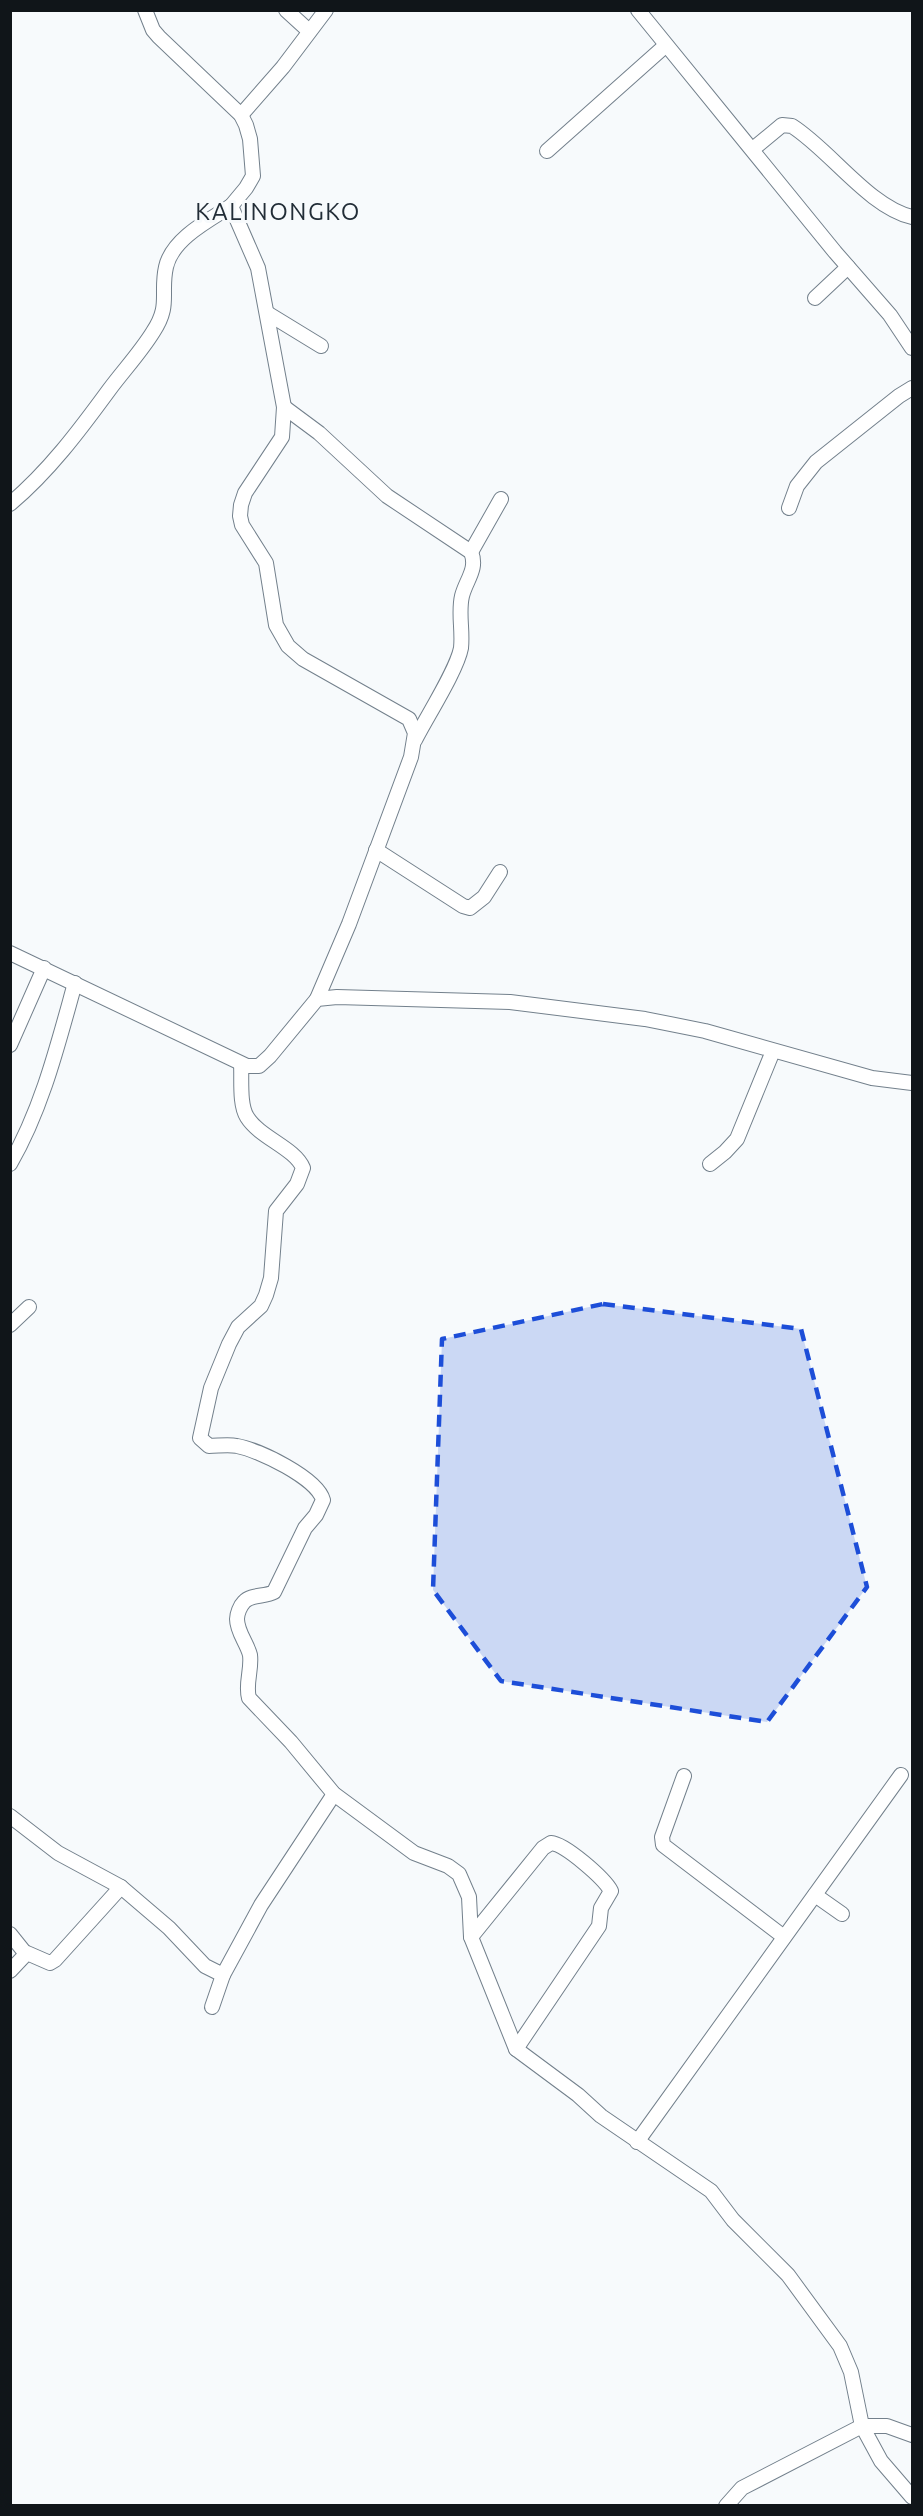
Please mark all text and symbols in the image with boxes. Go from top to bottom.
district label: KALINONGKO [195,198,361,225]

